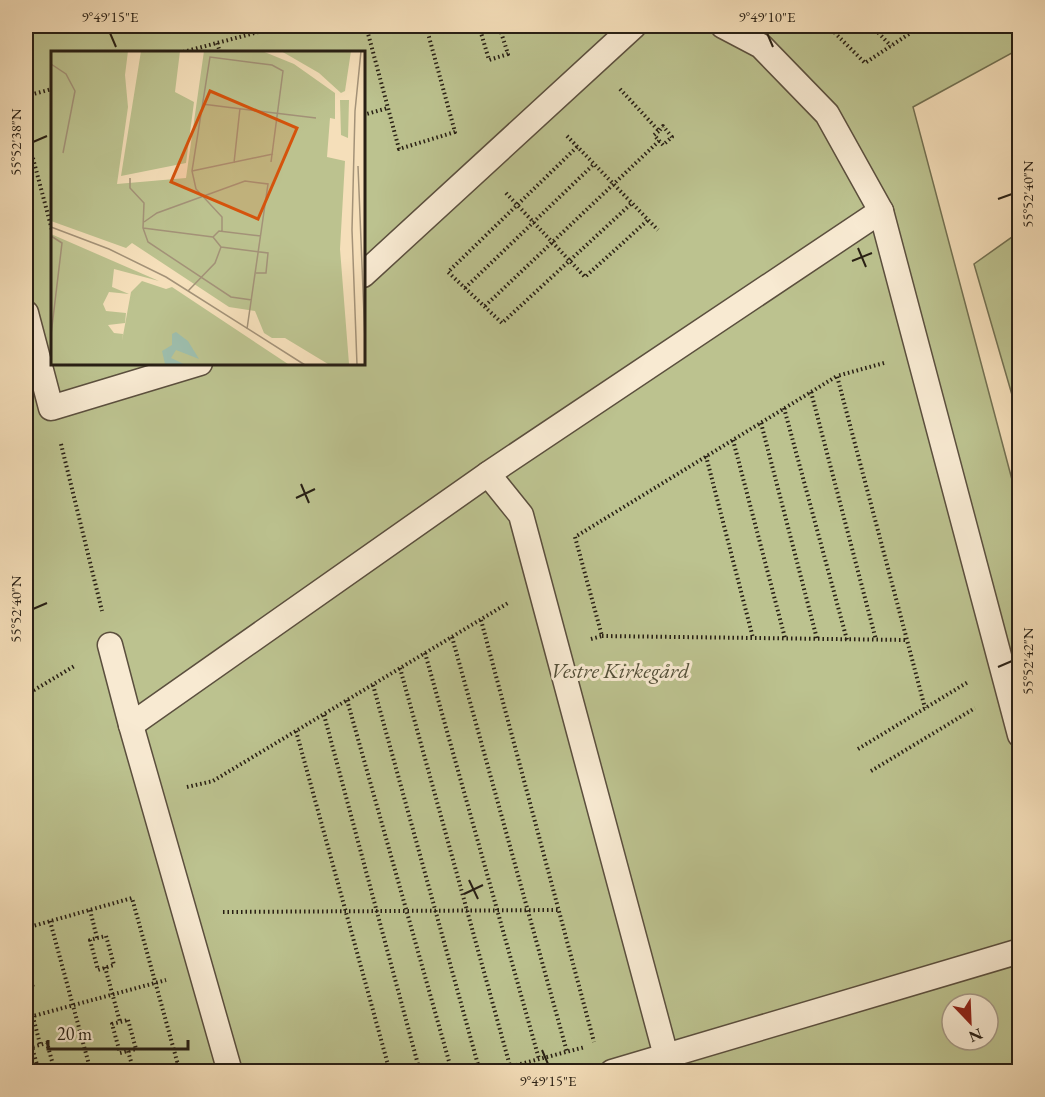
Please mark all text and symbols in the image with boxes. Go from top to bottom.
text: 9°49'15"E [82,7,139,26]
text: 9°49'10"E [739,7,796,26]
inset map [51,51,364,364]
text: 55°52'38"N [6,108,25,176]
text: 55°52'40"N [1018,160,1037,228]
text: 55°52'40"N [6,575,25,643]
text: 55°52'42"N [1018,627,1037,695]
park label: Vestre Kirkegård [551,656,690,685]
north arrow [940,992,1000,1052]
scale bar [48,1013,188,1051]
text: 20 m [57,1022,92,1045]
text: N [966,1023,986,1048]
text: 9°49'15"E [520,1071,577,1090]

